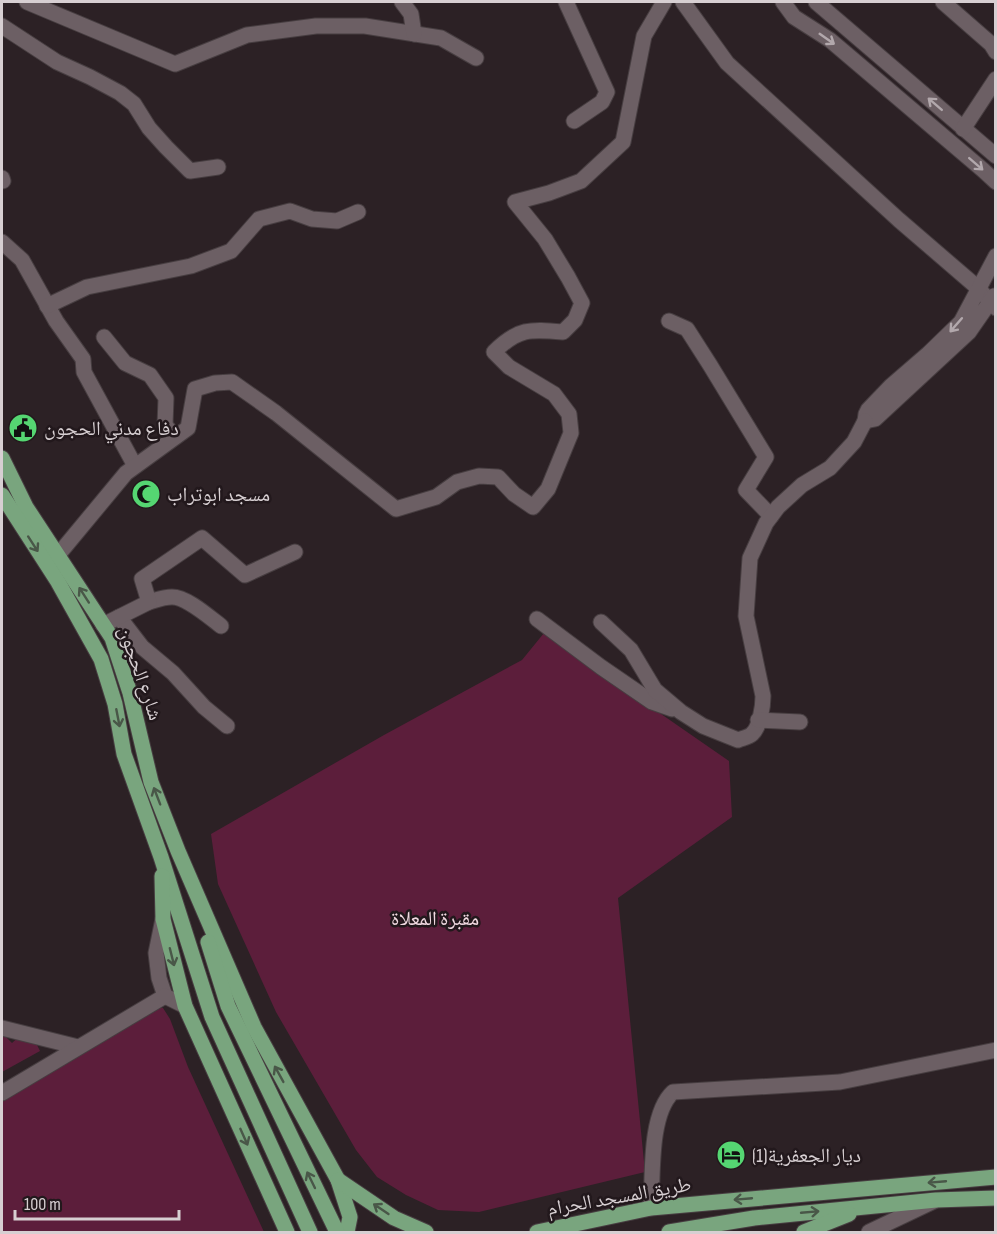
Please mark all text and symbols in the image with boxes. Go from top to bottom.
one-way arrow [819,33,835,45]
one-way arrow [927,98,943,111]
one-way arrow [968,157,983,171]
one-way arrow [950,317,963,333]
public building icon: دفاع مدني الحجون [7,412,39,444]
place label: دفاع مدني الحجون [44,417,179,444]
mosque icon: مسجد ابوتراب [130,478,162,510]
place label: مسجد ابوتراب [167,483,270,507]
one-way arrow [27,536,39,552]
one-way arrow [78,587,90,604]
street label: شارع الحجون [113,623,167,724]
one-way arrow [113,708,124,727]
one-way arrow [150,788,161,806]
park label: مقبرة المعلاة [391,907,479,931]
one-way arrow [167,947,179,966]
one-way arrow [273,1066,285,1083]
one-way arrow [239,1128,250,1146]
hotel icon: ديار الجعفرية(1) [715,1139,747,1171]
place label: ديار الجعفرية(1) [752,1144,861,1168]
one-way arrow [305,1171,317,1189]
street label: طريق المسجد الحرام [545,1173,693,1222]
one-way arrow [928,1177,948,1188]
scale bar [15,1183,178,1221]
text: 100 m [24,1194,61,1215]
one-way arrow [733,1194,753,1205]
one-way arrow [373,1203,389,1215]
one-way arrow [800,1206,820,1217]

